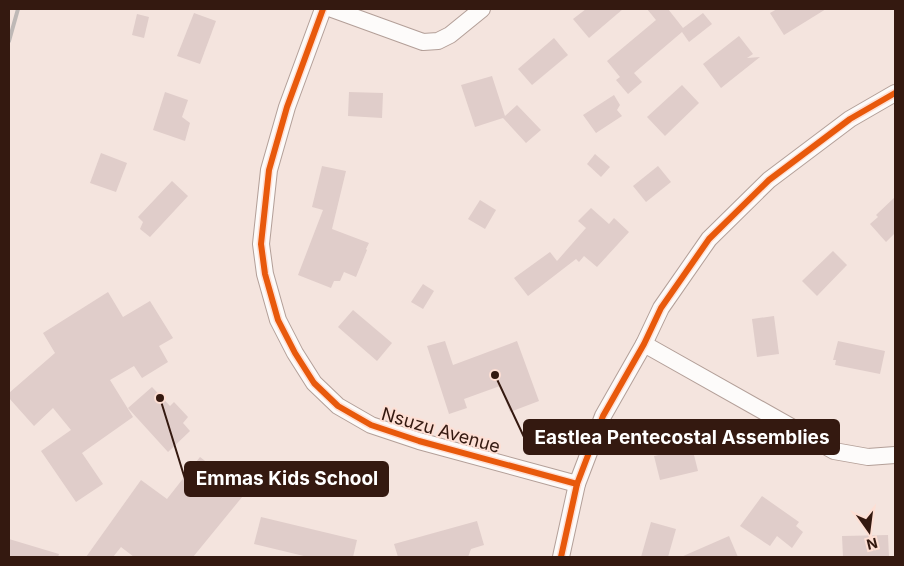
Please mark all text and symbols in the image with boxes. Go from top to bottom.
street label: Nsuzu Avenue [379,403,503,457]
callout: Eastlea Pentecostal Assemblies [524,420,839,454]
text: Eastlea Pentecostal Assemblies [534,426,830,449]
callout: Emmas Kids School [185,462,388,496]
text: Emmas Kids School [196,467,378,490]
north arrow [844,506,894,556]
text: N [865,535,879,554]

